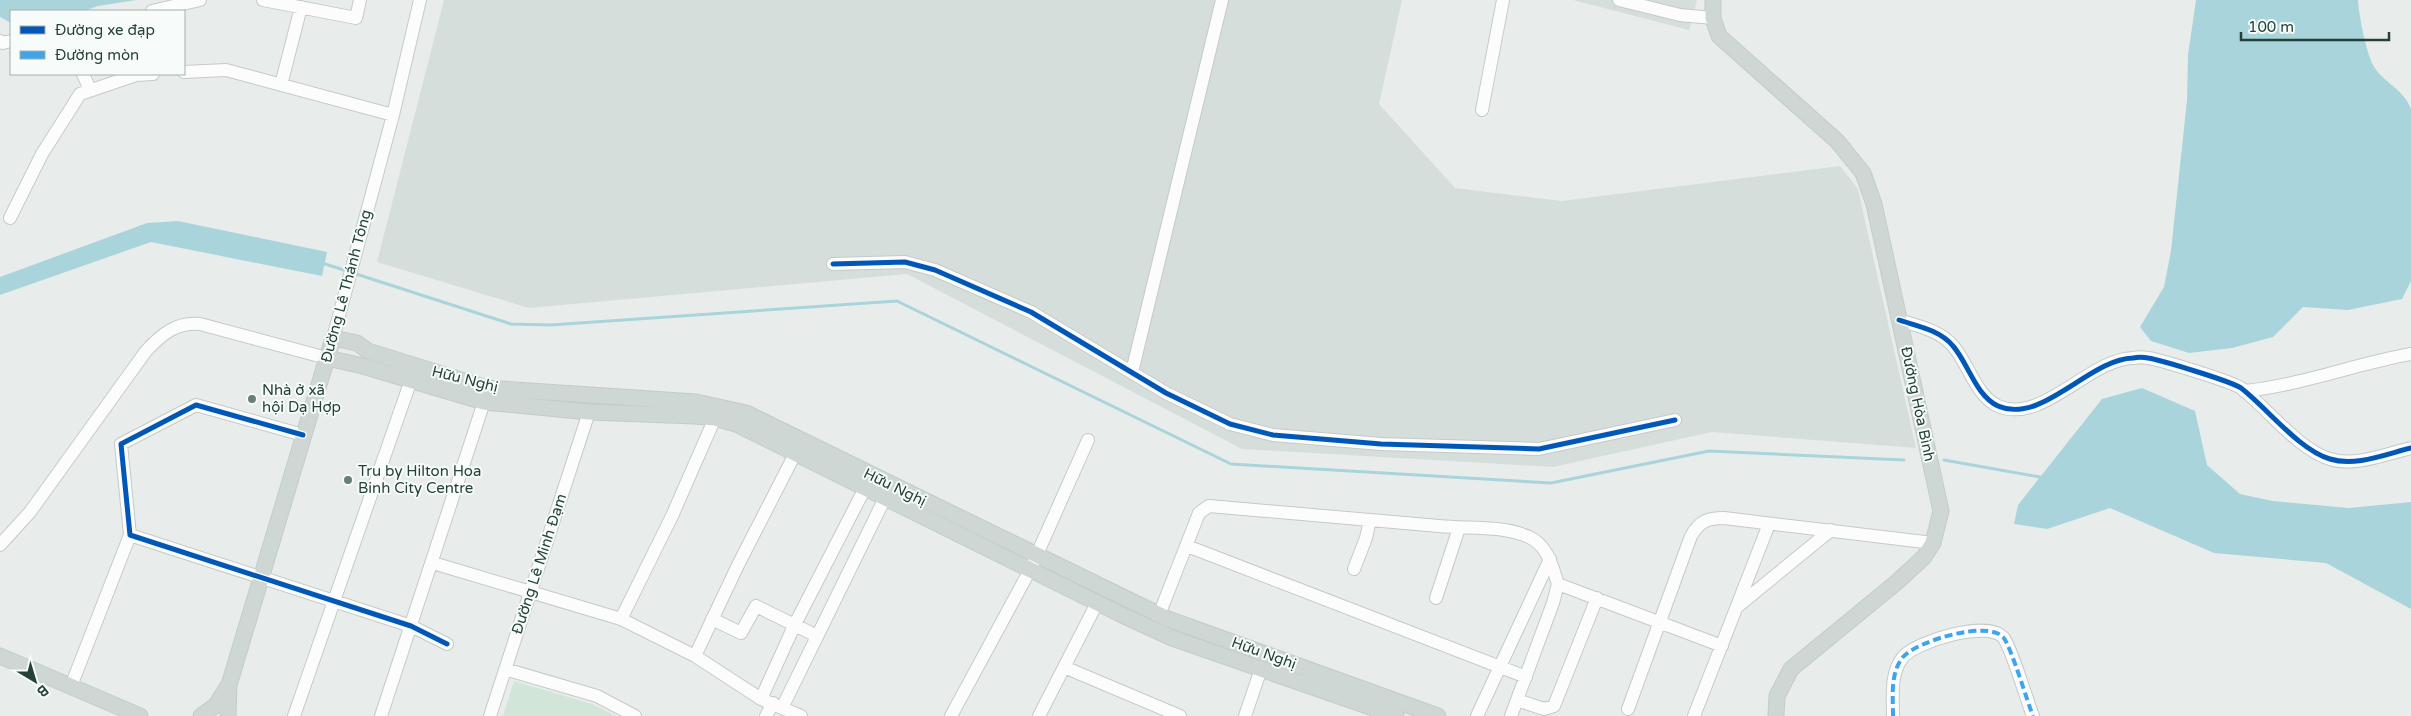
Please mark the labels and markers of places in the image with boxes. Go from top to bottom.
place label: Nhà ở xã hội Dạ Hợp [262,381,341,416]
marker: Nhà ở xã hội Dạ Hợp [246,393,258,405]
place label: Tru by Hilton Hoa Binh City Centre [358,462,481,497]
marker: Tru by Hilton Hoa Binh City Centre [342,474,354,486]

